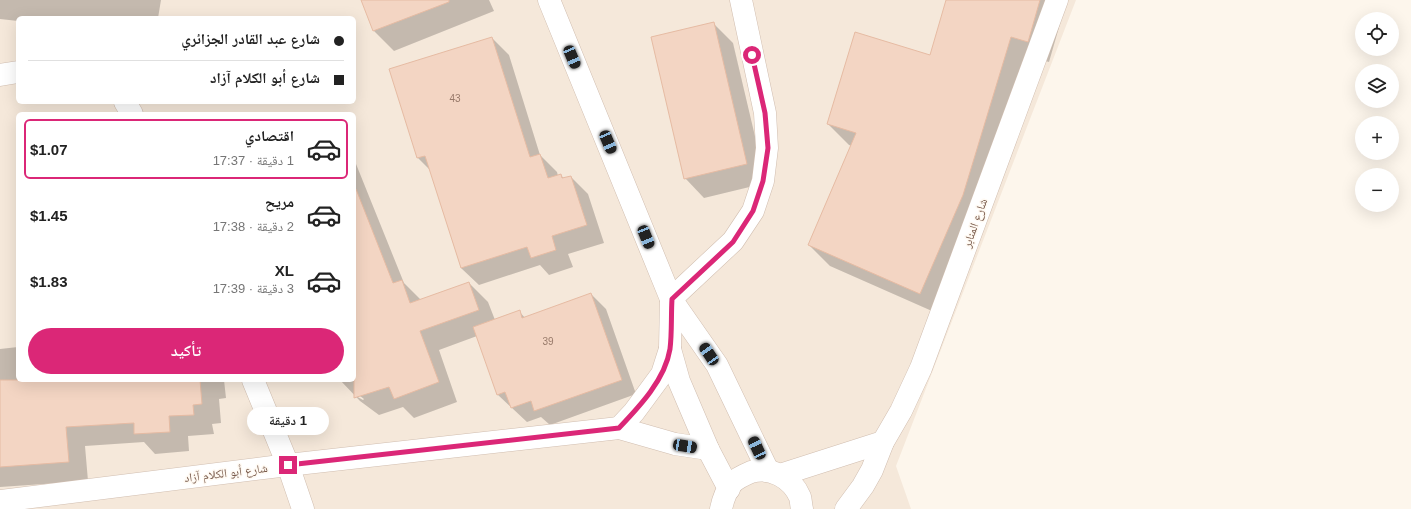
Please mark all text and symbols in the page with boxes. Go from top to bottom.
map controls [1355,12,1399,212]
button: locate [1355,12,1399,56]
text: شارع عبد القادر الجزائري [181,30,320,47]
car [562,44,582,70]
route start [743,46,761,64]
button: layers [1355,64,1399,108]
text: شارع أبو الكلام آزاد [210,69,320,86]
house number: 43 [449,93,461,104]
button: + [1355,116,1399,160]
text: اقتصادي [245,127,294,144]
car [598,129,618,155]
icon: car [306,131,342,167]
text: $1.07 [30,141,68,158]
text: 1 دقيقة · 17:37 [213,153,294,168]
button: − [1355,168,1399,212]
text: مريح [265,193,294,210]
street label: شارع المنابر [959,196,991,251]
icon: car [306,197,342,233]
text: $1.45 [30,207,68,224]
text: 2 دقيقة · 17:38 [213,219,294,234]
car [636,224,656,250]
text: XL [275,262,294,279]
icon: car [306,263,342,299]
text: $1.83 [30,273,68,290]
text: 3 دقيقة · 17:39 [213,281,294,296]
button: تأكيد [28,328,344,374]
house number: 39 [542,336,554,347]
car [697,341,721,367]
callout: 1 دقيقة [247,407,329,435]
text: 1 دقيقة [269,413,307,428]
car [746,435,768,461]
car [672,438,698,454]
route end [279,456,297,474]
street label: شارع أبو الكلام آزاد [183,461,269,486]

